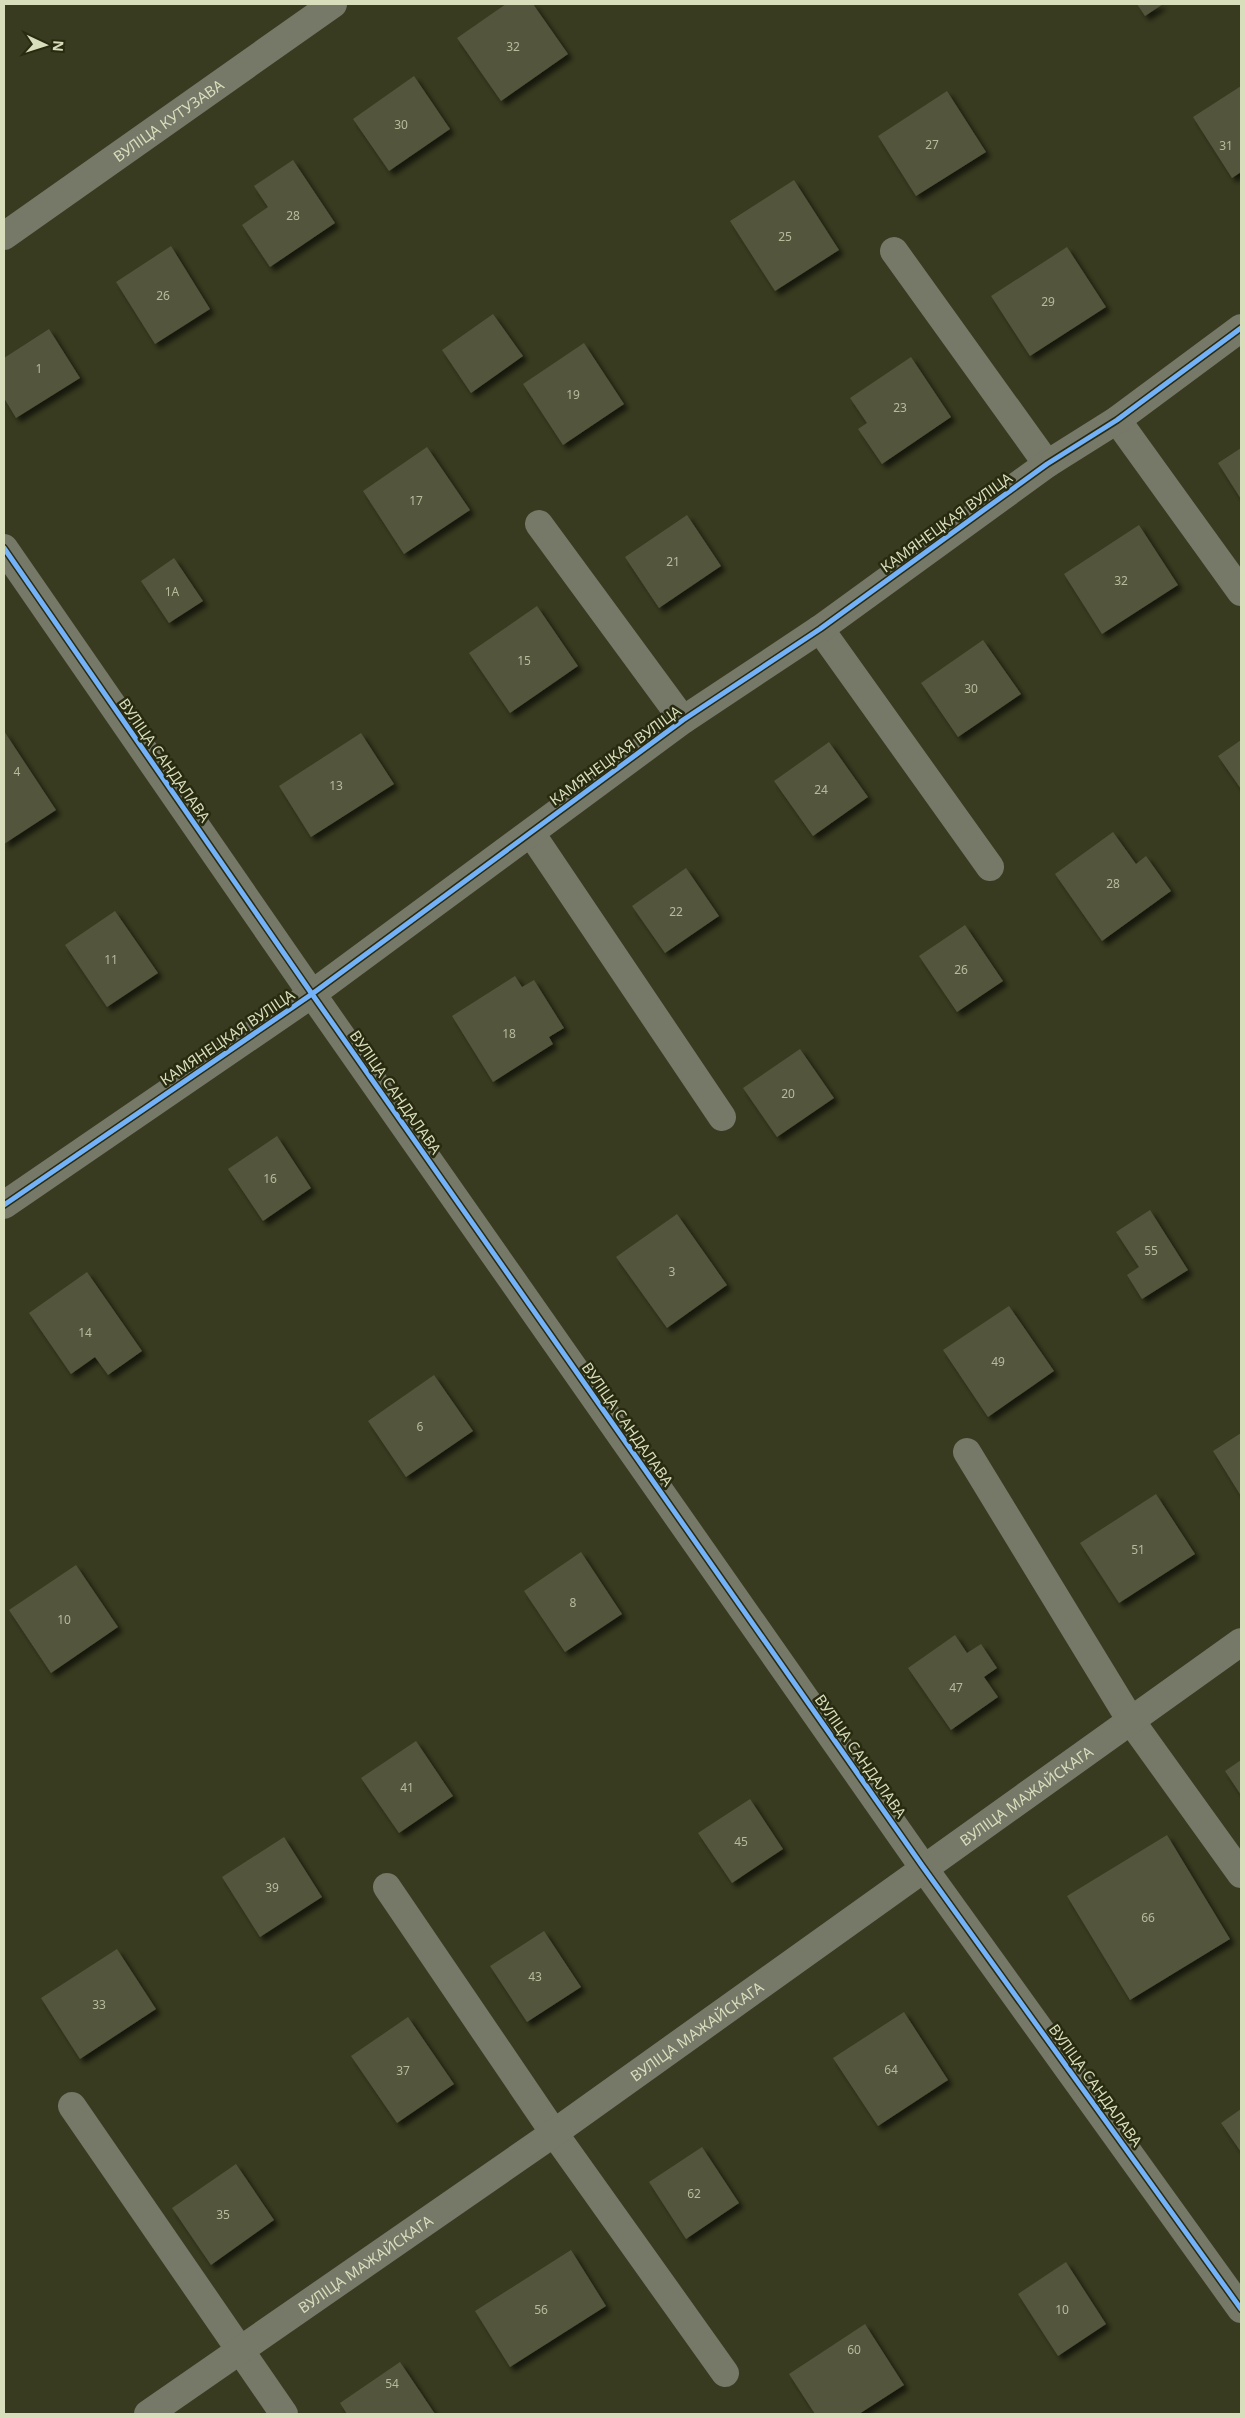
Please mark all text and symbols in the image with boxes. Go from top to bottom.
north arrow [20,20,70,70]
house number: 32 [506,38,520,55]
text: N [49,40,68,52]
street label: ВУЛІЦА КУТУЗАВА [109,74,228,166]
house number: 30 [394,116,408,133]
house number: 27 [925,136,939,153]
house number: 31 [1219,137,1233,154]
house number: 28 [286,207,300,224]
house number: 25 [778,228,792,245]
house number: 26 [156,287,170,304]
house number: 29 [1041,293,1055,310]
house number: 1 [36,360,42,377]
house number: 19 [566,386,580,403]
house number: 23 [893,399,907,416]
street label: КАМЯНЕЦКАЯ ВУЛІЦА [876,467,1016,577]
house number: 17 [409,492,423,509]
house number: 21 [666,553,680,570]
house number: 32 [1114,572,1128,589]
house number: 1А [165,583,180,600]
house number: 15 [517,652,531,669]
house number: 30 [964,680,978,697]
street label: ВУЛІЦА САНДАЛАВА [115,694,216,826]
street label: КАМЯНЕЦКАЯ ВУЛІЦА [545,700,685,810]
house number: 4 [14,763,21,780]
house number: 13 [329,777,343,794]
house number: 24 [814,781,828,798]
house number: 28 [1106,875,1120,892]
house number: 22 [669,903,683,920]
house number: 11 [104,951,118,968]
house number: 26 [954,961,968,978]
street label: КАМЯНЕЦКАЯ ВУЛІЦА [156,984,299,1090]
house number: 18 [502,1025,516,1042]
street label: ВУЛІЦА САНДАЛАВА [346,1026,447,1158]
house number: 20 [781,1085,795,1102]
house number: 16 [263,1170,277,1187]
house number: 55 [1144,1242,1158,1259]
house number: 3 [669,1263,676,1280]
house number: 14 [78,1324,92,1341]
house number: 49 [991,1353,1005,1370]
street label: ВУЛІЦА САНДАЛАВА [578,1358,679,1490]
house number: 6 [417,1418,424,1435]
house number: 51 [1131,1541,1145,1558]
house number: 8 [570,1594,577,1611]
house number: 10 [57,1611,71,1628]
house number: 47 [949,1679,963,1696]
street label: ВУЛІЦА САНДАЛАВА [811,1690,912,1822]
street label: ВУЛІЦА МАЖАЙСКАГА [955,1741,1097,1850]
house number: 41 [400,1779,414,1796]
house number: 45 [734,1833,748,1850]
house number: 39 [265,1879,279,1896]
house number: 66 [1141,1909,1155,1926]
house number: 43 [528,1968,542,1985]
street label: ВУЛІЦА МАЖАЙСКАГА [626,1976,768,2086]
house number: 33 [92,1996,106,2013]
street label: ВУЛІЦА САНДАЛАВА [1045,2020,1148,2151]
house number: 64 [884,2061,898,2078]
house number: 37 [396,2062,410,2079]
house number: 62 [687,2185,701,2202]
house number: 35 [216,2206,230,2223]
street label: ВУЛІЦА МАЖАЙСКАГА [294,2210,437,2317]
house number: 56 [534,2301,548,2318]
house number: 10 [1055,2301,1069,2318]
house number: 60 [847,2341,861,2358]
house number: 54 [385,2375,399,2392]

